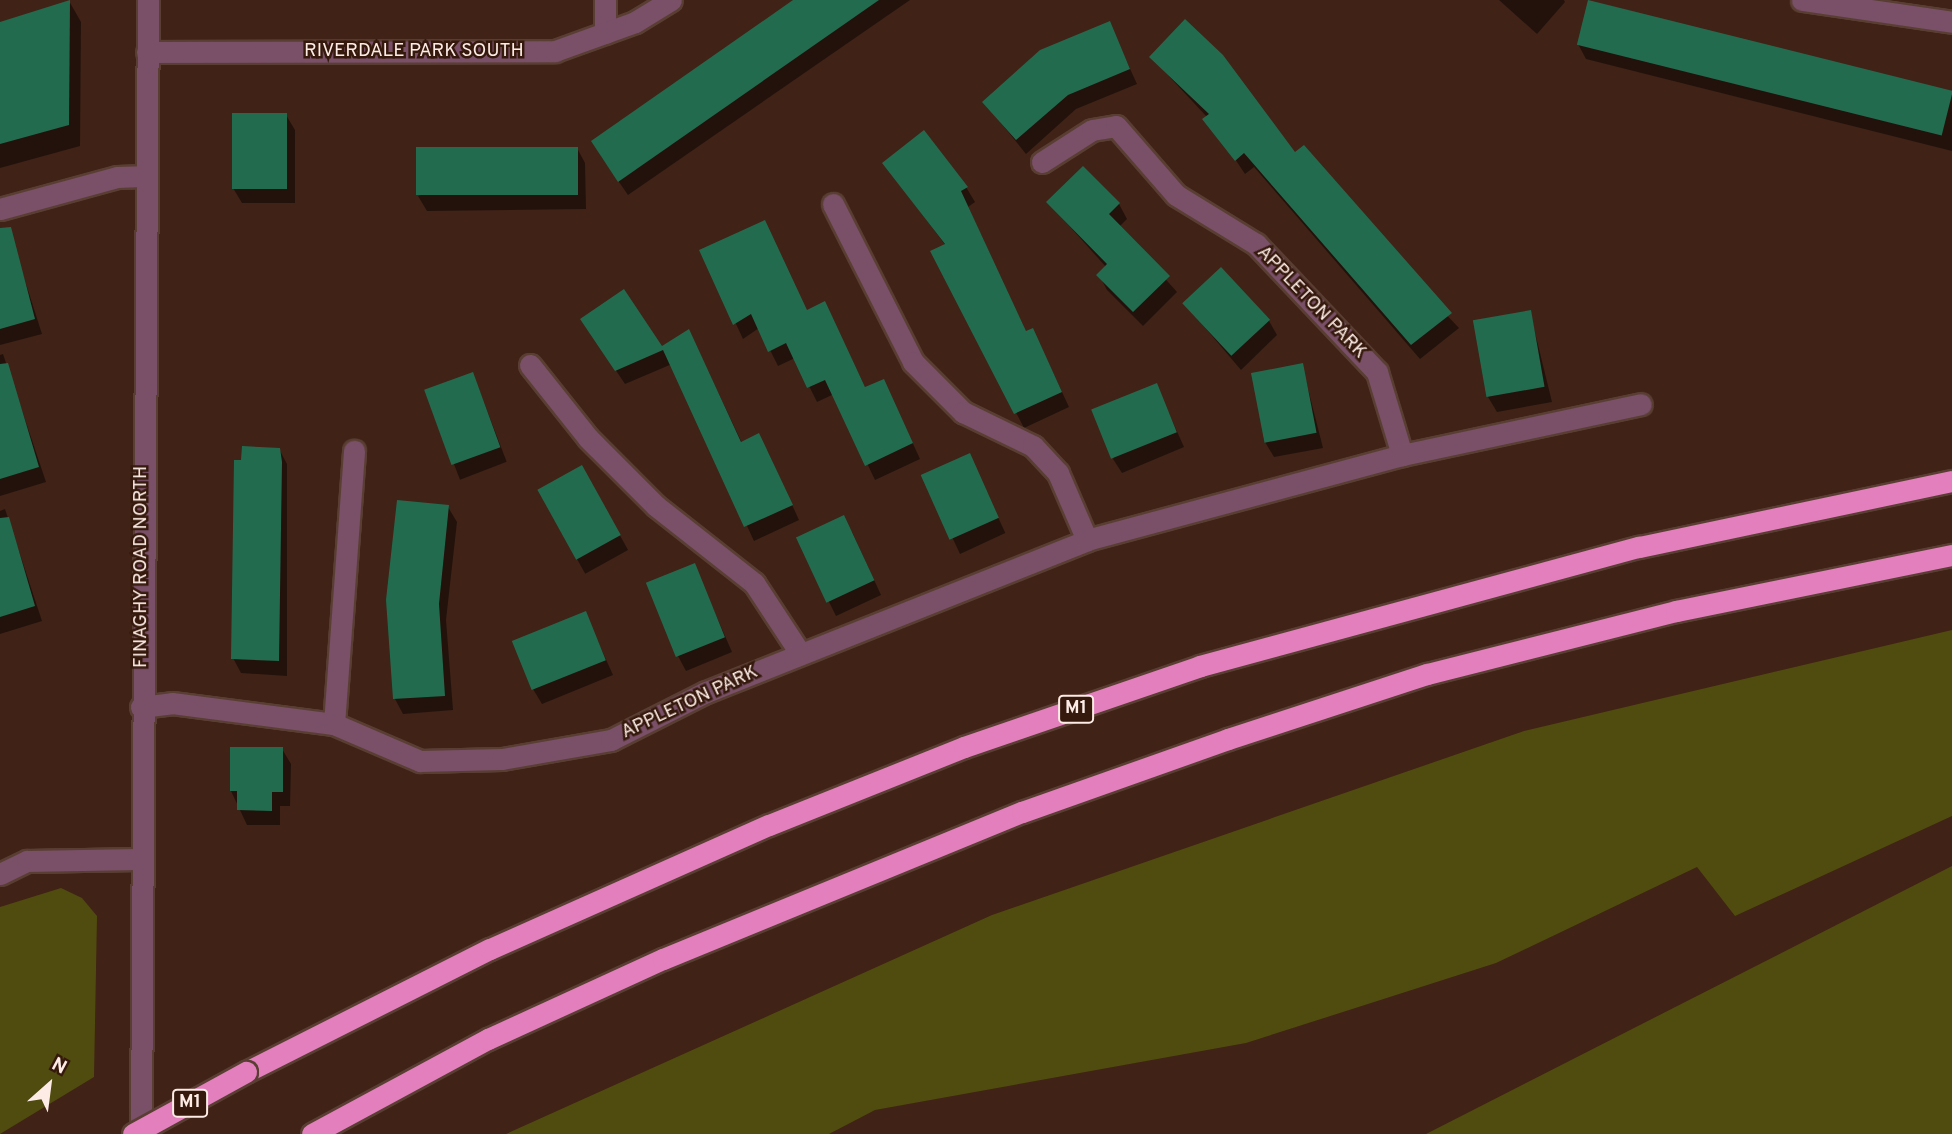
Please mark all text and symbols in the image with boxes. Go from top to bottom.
street label: RIVERDALE PARK SOUTH [304,41,524,63]
street label: APPLETON PARK [1251,242,1371,364]
street label: FINAGHY ROAD NORTH [131,465,153,669]
street label: APPLETON PARK [618,661,762,745]
road number: M1 [1057,694,1095,724]
north arrow [14,1050,84,1120]
text: N [47,1053,71,1080]
road number: M1 [171,1088,209,1118]

